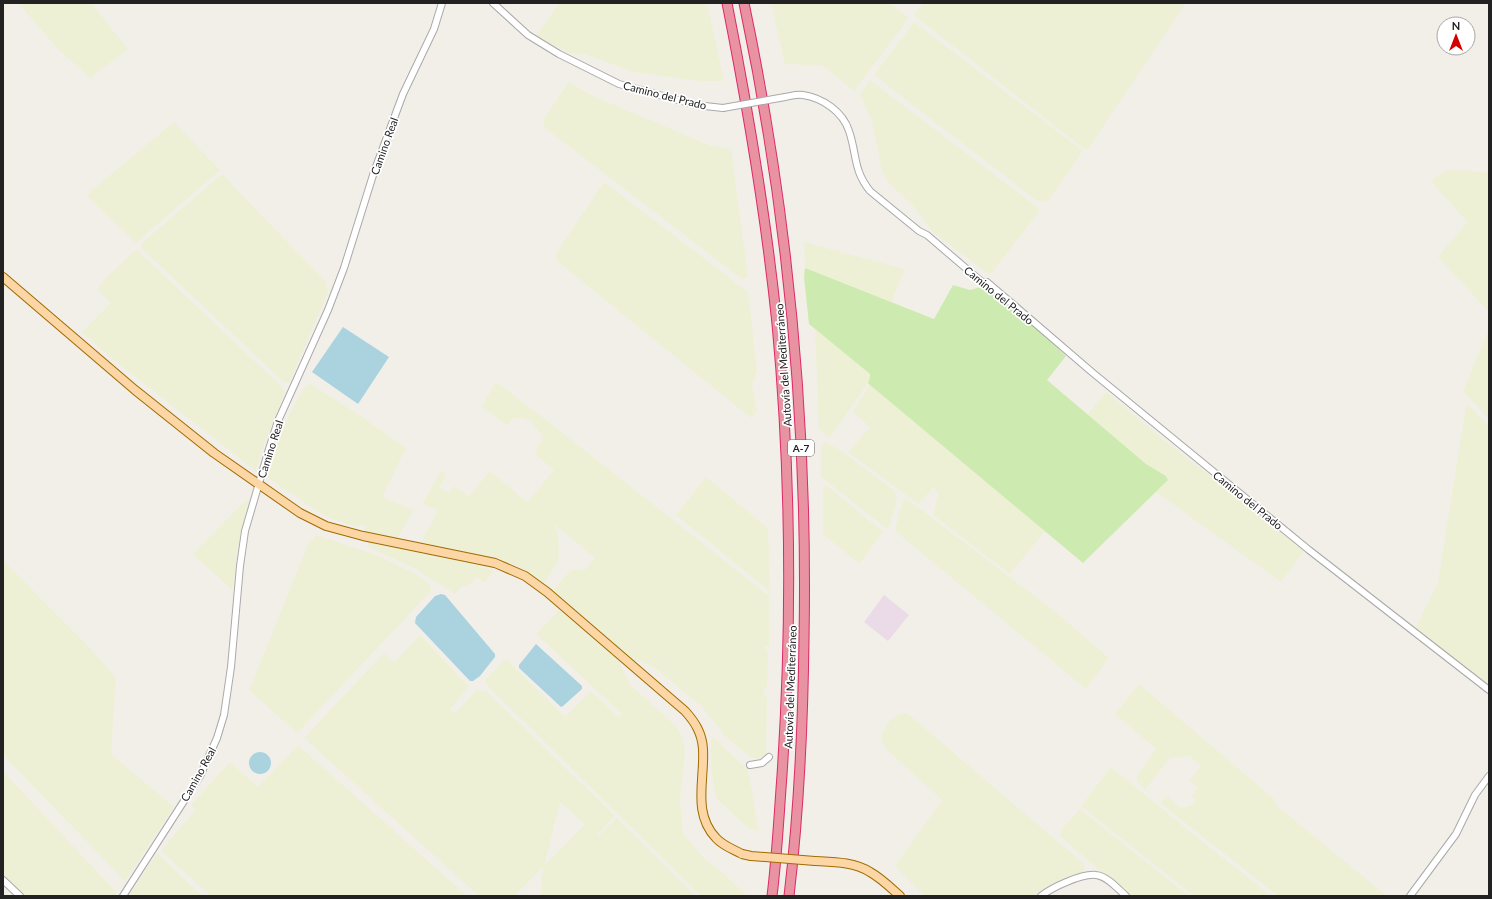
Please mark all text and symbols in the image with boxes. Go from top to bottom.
north arrow [1436,16,1476,56]
text: N [1452,19,1460,32]
street label: Camino del Prado [622,78,708,112]
street label: Camino Real [368,116,400,176]
street label: Camino del Prado [962,263,1036,327]
street label: Autovía del Mediterráneo [772,303,794,427]
street label: Camino Real [255,418,285,480]
road number: A-7 [788,440,814,456]
street label: Camino del Prado [1211,468,1285,532]
street label: Autovía del Mediterráneo [781,625,799,749]
street label: Camino Real [178,745,218,803]

